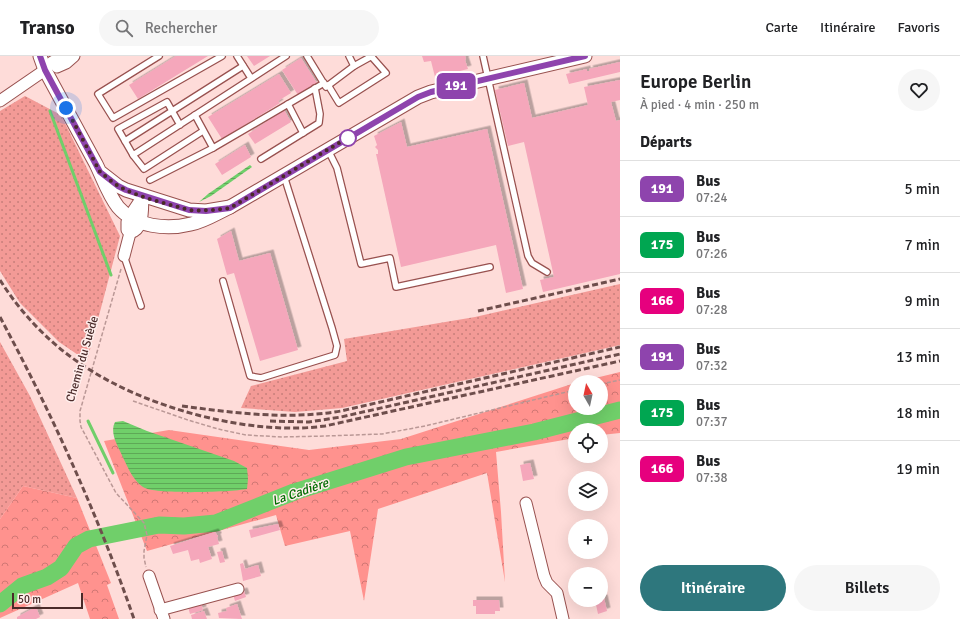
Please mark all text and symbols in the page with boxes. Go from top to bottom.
search box [99,10,379,46]
text: Transo [20,16,75,40]
icon: search [113,17,135,39]
text: Rechercher [145,19,217,37]
text: Carte [765,19,798,36]
text: Itinéraire [820,19,876,36]
text: Favoris [898,19,940,36]
button: heart [898,69,940,111]
text: Europe Berlin [640,70,751,94]
line badge: 191 [433,73,479,99]
text: 191 [445,77,467,94]
text: À pied · 4 min · 250 m [640,97,759,113]
your location [56,98,76,118]
unlabelled marker [339,129,357,147]
text: Départs [640,133,692,151]
text: Bus [696,172,720,190]
text: 191 [651,180,673,197]
text: 5 min [904,180,940,198]
text: 07:24 [696,190,728,206]
text: Bus [696,228,720,246]
text: 175 [651,236,673,253]
text: 7 min [904,236,940,254]
text: 07:26 [696,246,728,262]
text: Bus [696,284,720,302]
text: 166 [651,292,673,309]
text: 9 min [904,292,940,310]
text: 07:28 [696,302,728,318]
street label: Chemin du Suède [63,314,102,404]
text: Bus [696,340,720,358]
text: 191 [651,348,673,365]
text: 13 min [896,348,940,366]
text: 07:32 [696,358,728,374]
north arrow [568,375,608,415]
map controls [568,375,608,607]
text: Bus [696,396,720,414]
text: 175 [651,404,673,421]
text: 18 min [896,404,940,422]
text: 07:37 [696,414,728,430]
button: locate [568,423,608,463]
text: Bus [696,452,720,470]
text: 166 [651,460,673,477]
text: 19 min [896,460,940,478]
text: 07:38 [696,470,728,486]
button: layers [568,471,608,511]
water label: La Cadière [270,474,332,509]
button: + [568,519,608,559]
button: Itinéraire [640,565,786,611]
button: Billets [794,565,940,611]
button: − [568,567,608,607]
scale bar [12,591,83,610]
text: 50 m [18,593,41,606]

